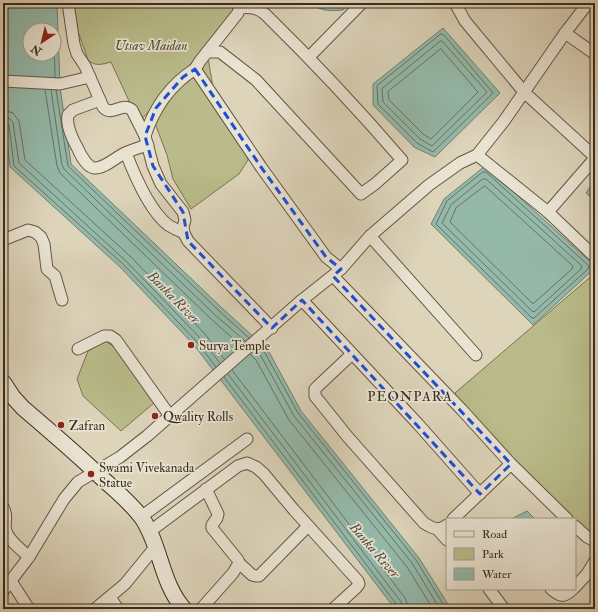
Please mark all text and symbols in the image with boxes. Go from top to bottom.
north arrow [22,22,62,62]
park label: Utsav Maidan [115,38,187,54]
text: N [28,41,45,59]
water label: Banka River [143,267,204,328]
place label: Surya Temple [199,338,271,355]
marker: Surya Temple [186,340,196,350]
district label: PEONPARA [367,388,453,405]
place label: Qwality Rolls [163,409,234,426]
marker: Qwality Rolls [150,411,160,421]
place label: Zafran [69,418,105,434]
marker: Zafran [56,420,66,430]
place label: Swami Vivekanada Statue [99,460,195,491]
marker: Swami Vivekanada Statue [86,469,96,479]
water label: Banka River [345,518,404,582]
legend [446,518,576,590]
text: Road [482,527,507,542]
text: Park [482,547,504,562]
text: Water [481,567,512,582]

